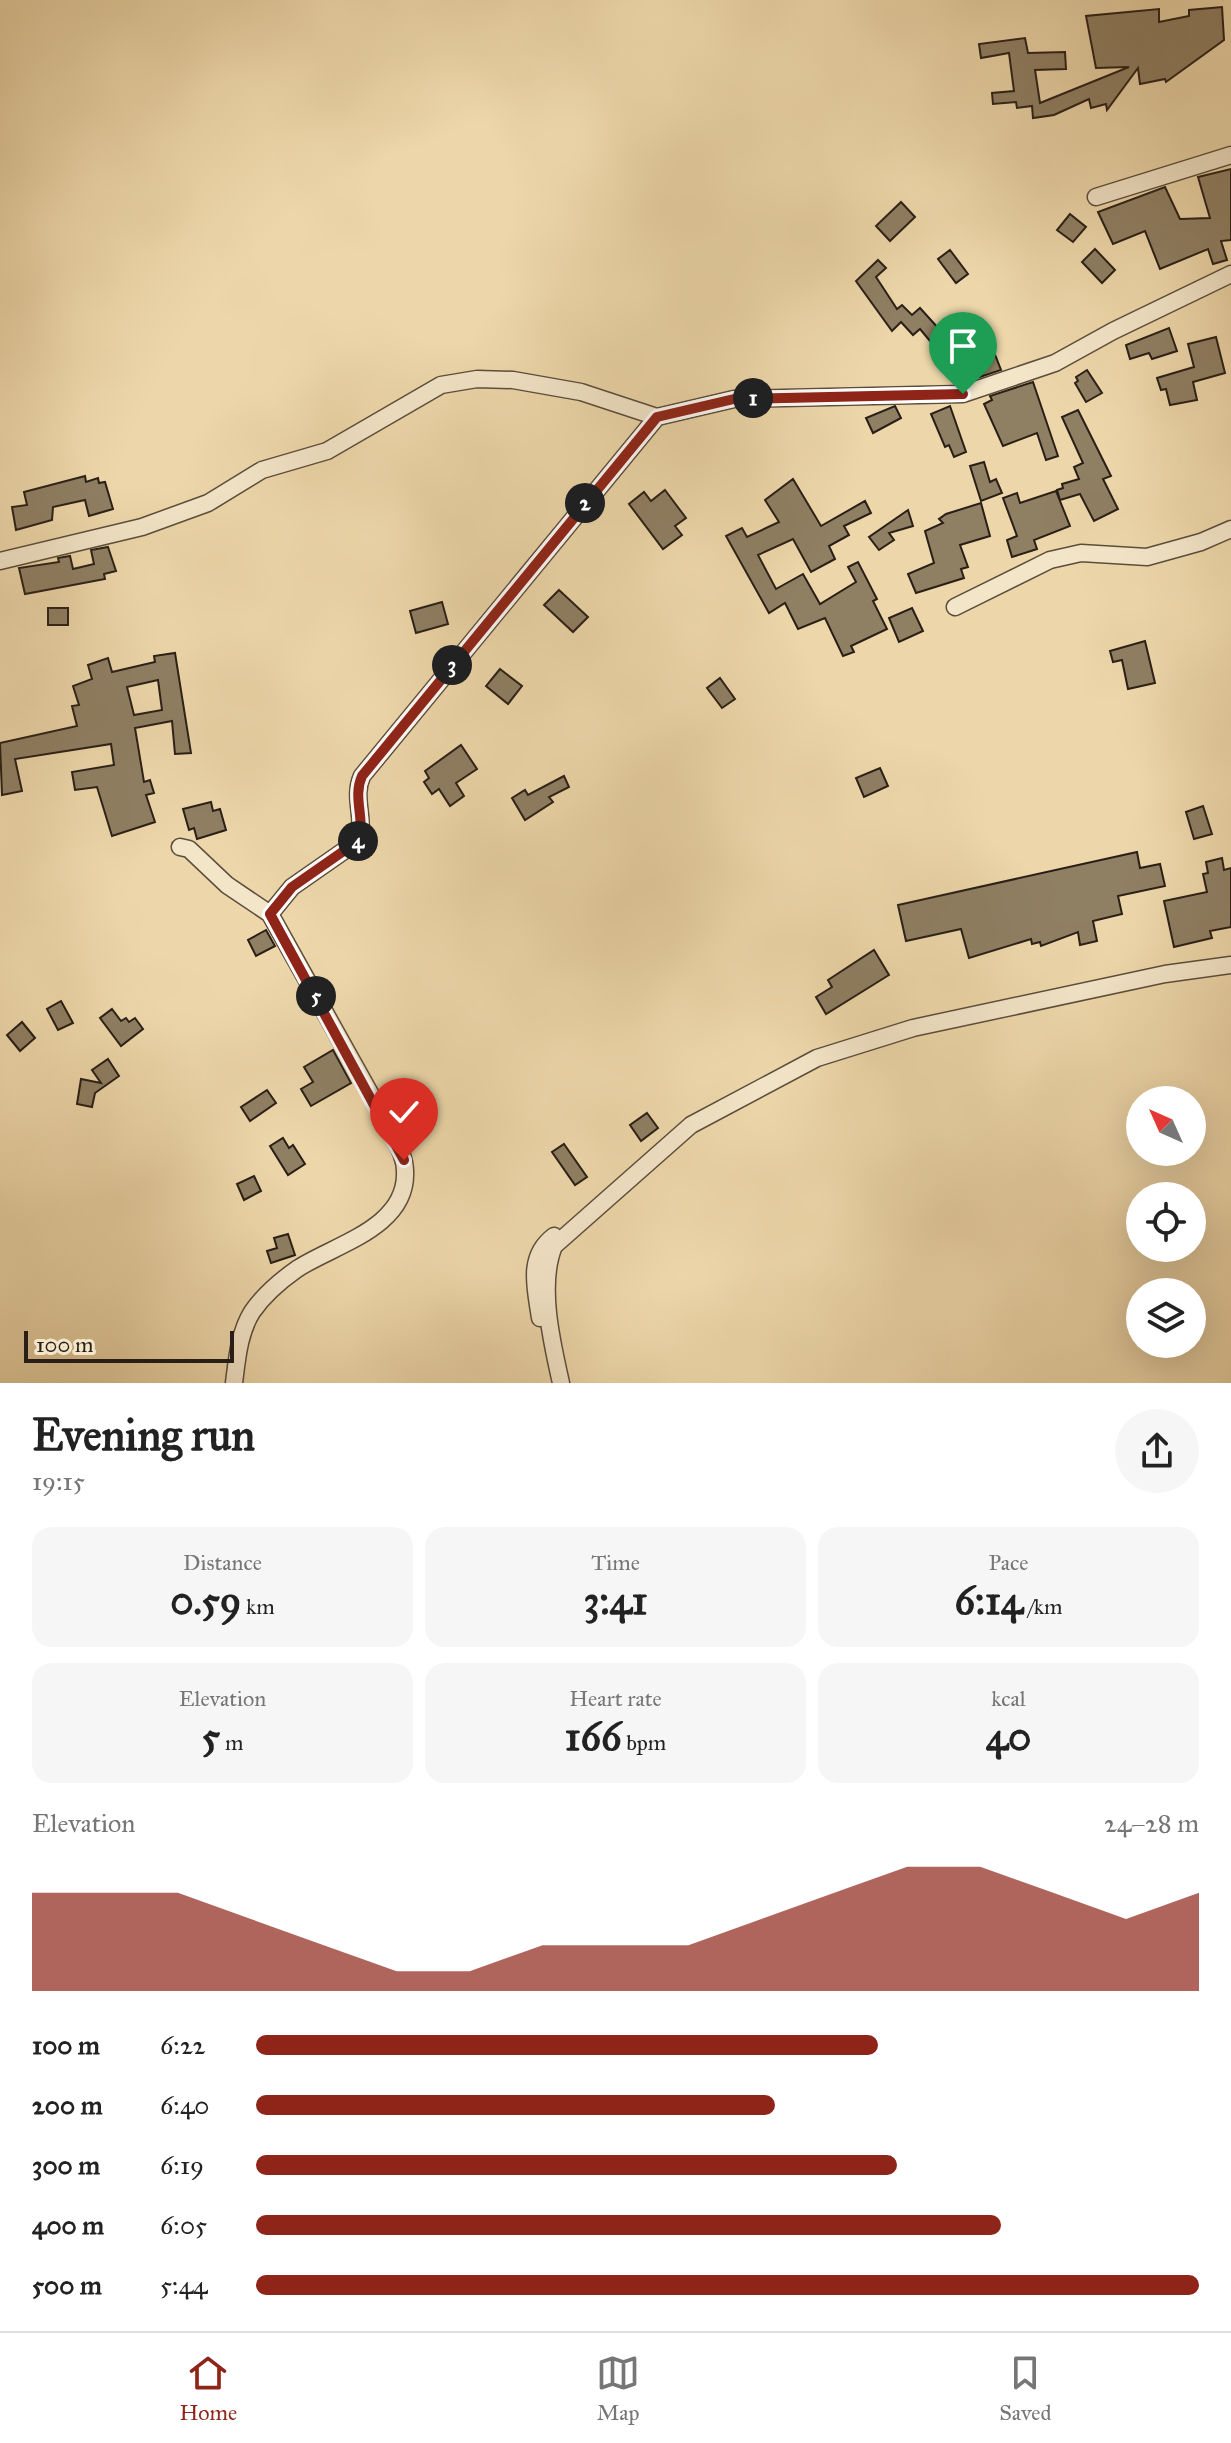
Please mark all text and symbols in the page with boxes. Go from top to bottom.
pin [929,312,997,394]
icon: arrive [941,324,985,368]
pin: 1 [733,378,773,418]
text: 1 [749,384,757,411]
pin: 2 [565,483,605,523]
text: 2 [580,489,590,516]
pin: 3 [432,645,472,685]
text: 3 [448,651,456,678]
pin: 4 [338,821,378,861]
text: 4 [352,827,364,854]
pin: 5 [296,976,336,1016]
text: 5 [311,982,321,1009]
pin [370,1078,438,1160]
north arrow [1126,1086,1206,1166]
map controls [1126,1086,1206,1358]
icon: check [382,1090,426,1134]
button: locate [1126,1182,1206,1262]
button: layers [1126,1278,1206,1358]
scale bar [24,1327,234,1363]
text: 100 m [36,1331,93,1358]
text: Evening run [32,1408,255,1462]
button: share [1115,1409,1199,1493]
text: 19:15 [32,1465,85,1497]
text: Distance [183,1549,262,1576]
text: Time [591,1549,640,1576]
text: Pace [989,1549,1028,1576]
text: 0.59 [170,1576,241,1625]
text: 3:41 [583,1576,648,1625]
text: 6:14 [954,1576,1023,1625]
text: km [241,1593,275,1620]
text: /km [1023,1593,1063,1620]
text: Elevation [179,1685,266,1712]
text: Heart rate [569,1685,662,1712]
text: kcal [991,1685,1026,1712]
text: 5 [202,1712,220,1761]
text: 166 [565,1712,621,1761]
text: 40 [986,1712,1031,1761]
text: m [220,1729,243,1756]
text: bpm [621,1729,666,1756]
text: Elevation [32,1807,135,1839]
text: 24–28 m [1104,1807,1199,1839]
text: 100 m [32,2029,100,2061]
text: 6:22 [160,2029,205,2061]
text: 200 m [32,2089,103,2121]
text: 6:40 [160,2089,210,2121]
text: 300 m [32,2149,100,2181]
text: 6:19 [160,2149,204,2181]
text: 400 m [32,2209,104,2241]
text: 6:05 [160,2209,207,2241]
text: 500 m [32,2269,102,2301]
text: 5:44 [160,2269,208,2301]
tab: Home [180,2351,237,2426]
tab: Map [596,2351,640,2426]
tab: Saved [999,2351,1051,2426]

